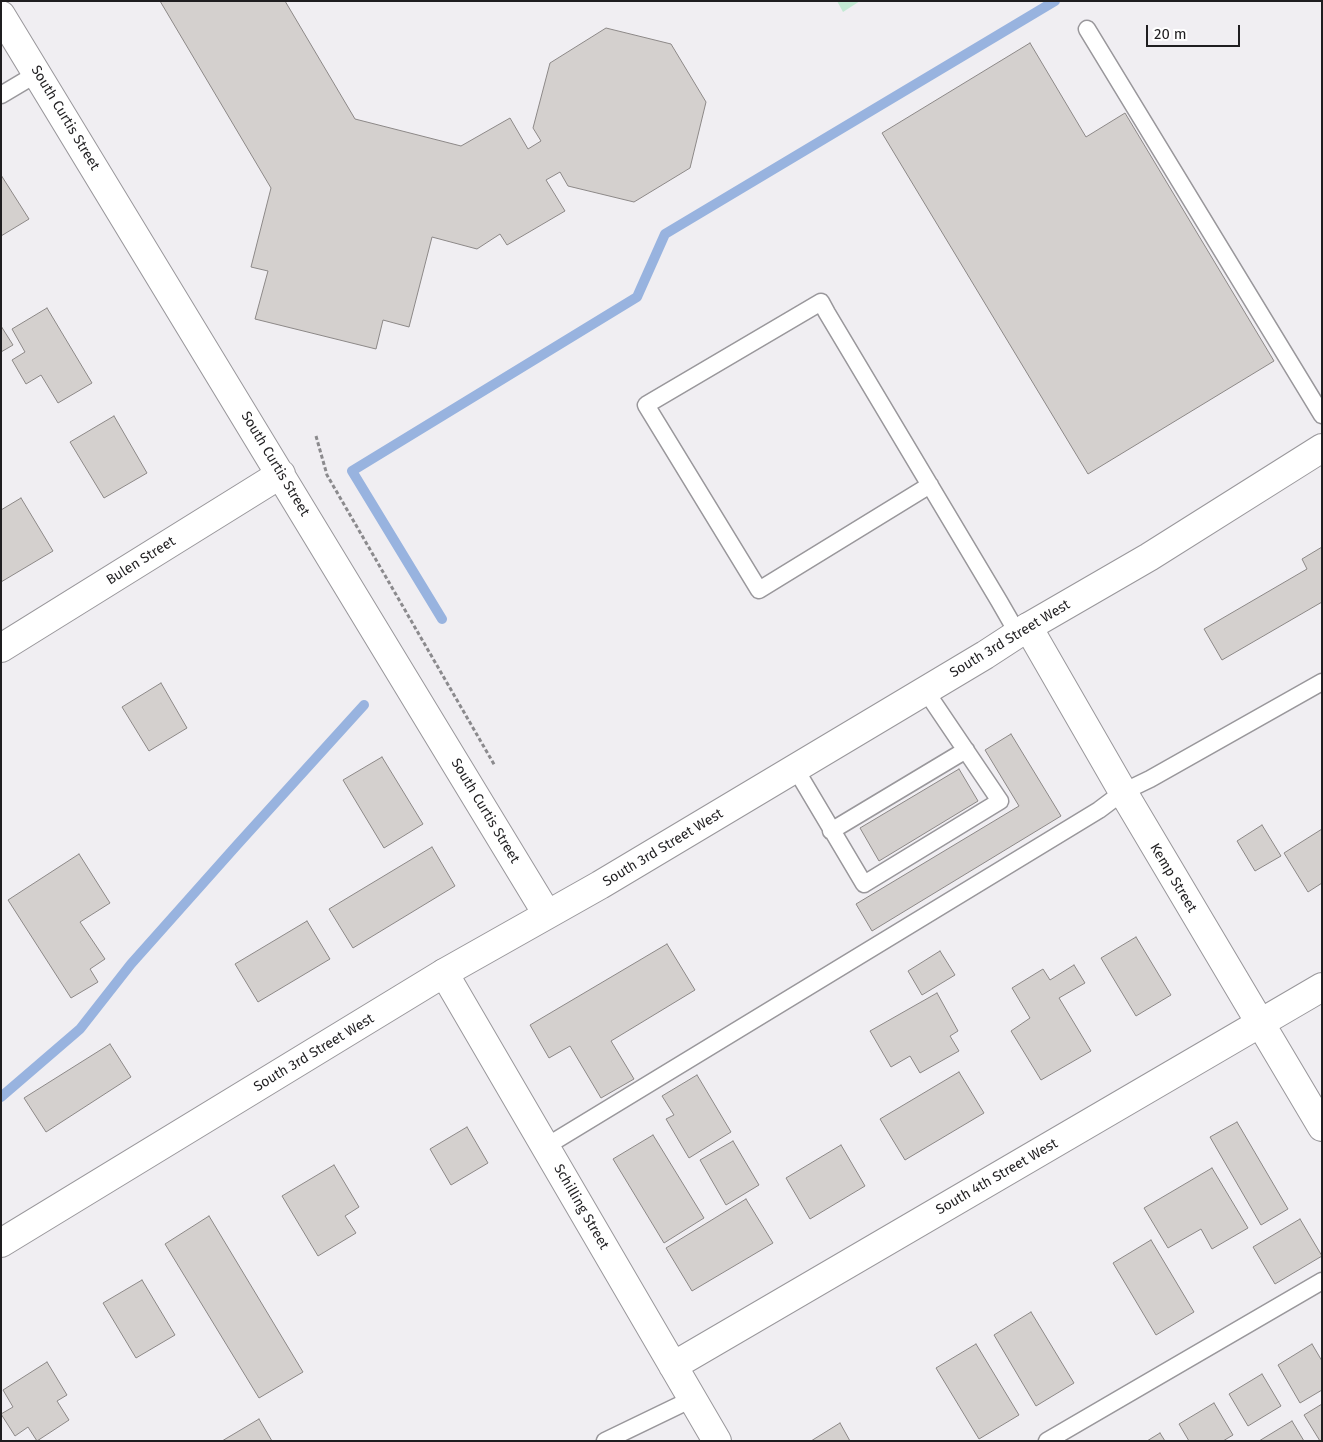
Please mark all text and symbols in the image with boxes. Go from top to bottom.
scale bar [1148,15,1242,47]
text: 20 m [1154,25,1187,43]
street label: South Curtis Street [27,63,103,173]
street label: South Curtis Street [237,409,313,519]
street label: Bulen Street [103,533,179,589]
street label: South 3rd Street West [947,596,1073,682]
street label: South Curtis Street [447,756,523,866]
street label: South 3rd Street West [600,805,726,891]
street label: Kemp Street [1146,840,1200,916]
street label: South 3rd Street West [251,1010,377,1096]
street label: South 4th Street West [933,1135,1061,1219]
street label: Schilling Street [550,1161,612,1253]

